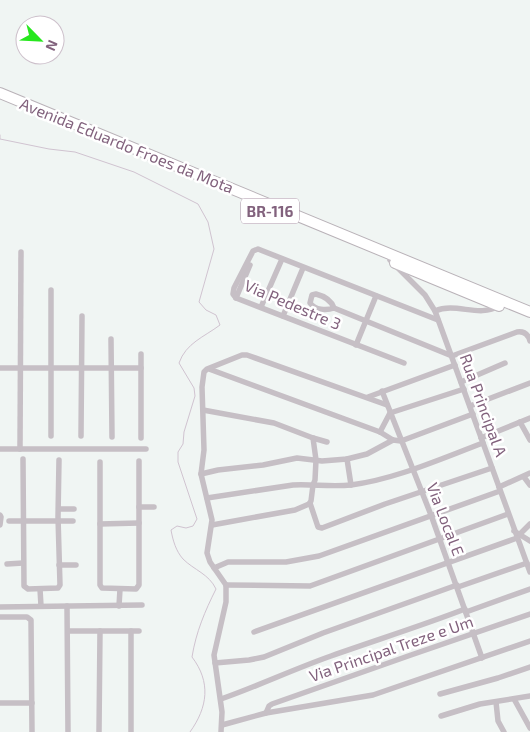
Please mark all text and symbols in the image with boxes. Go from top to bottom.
north arrow [15,15,65,65]
text: N [43,37,62,54]
street label: Avenida Eduardo Froes da Mota [17,93,237,197]
road number: BR-116 [241,198,299,224]
street label: Via Pedestre 3 [242,275,344,333]
street label: Rua Principal A [457,351,511,459]
street label: Via Local E [423,480,469,558]
street label: Via Principal Treze e Um [306,611,476,685]

